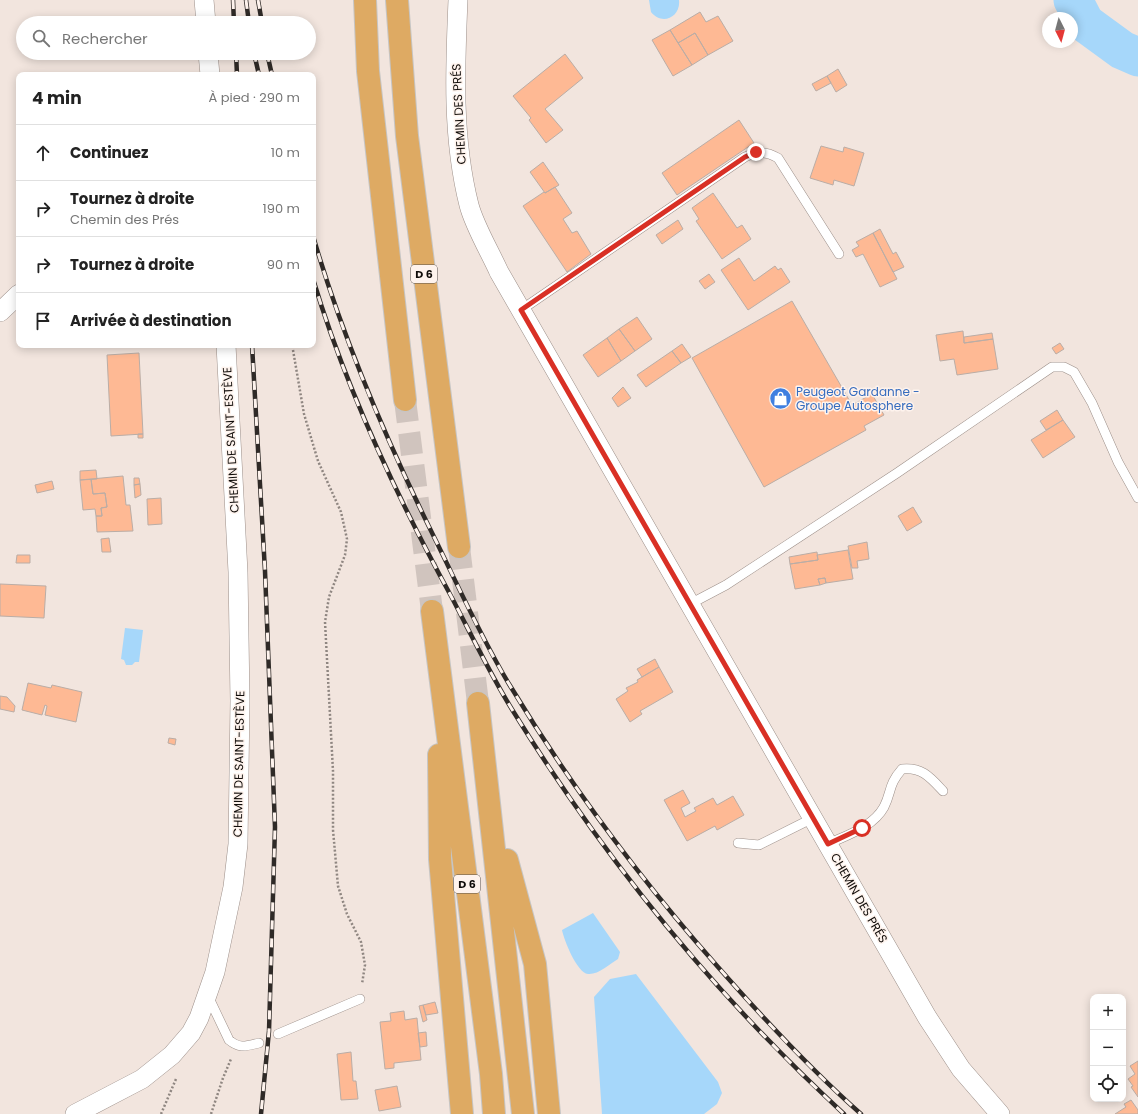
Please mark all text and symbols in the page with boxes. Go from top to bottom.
north arrow [1042,12,1078,48]
search box [16,16,316,60]
icon: search [30,27,52,49]
text: Rechercher [62,28,148,49]
street label: CHEMIN DES PRÉS [447,63,470,165]
text: 4 min [32,86,82,110]
text: À pied · 290 m [209,88,300,107]
icon: ahead [32,142,54,164]
text: Continuez [70,142,149,163]
text: 10 m [271,143,300,162]
route end [747,143,765,161]
text: Tournez à droite [70,188,194,209]
icon: right [32,198,54,220]
text: 190 m [263,199,300,218]
text: Chemin des Prés [70,210,179,229]
icon: right [32,254,54,276]
text: Tournez à droite [70,254,194,275]
text: 90 m [267,255,300,274]
road number: D 6 [411,265,437,283]
icon: arrive [32,310,54,332]
text: Arrivée à destination [70,310,232,331]
street label: CHEMIN DE SAINT-ESTÈVE [218,367,243,513]
place label: Peugeot Gardanne - Groupe Autosphere [796,383,920,414]
shop icon: Peugeot Gardanne - Groupe Autosphere [768,386,794,412]
street label: CHEMIN DE SAINT-ESTÈVE [229,691,248,837]
route start [853,819,871,837]
street label: CHEMIN DES PRÉS [827,850,892,946]
road number: D 6 [454,875,480,893]
map controls [1090,994,1126,1102]
button: + [1090,994,1126,1030]
button: − [1090,1030,1126,1066]
button: locate [1090,1066,1126,1102]

